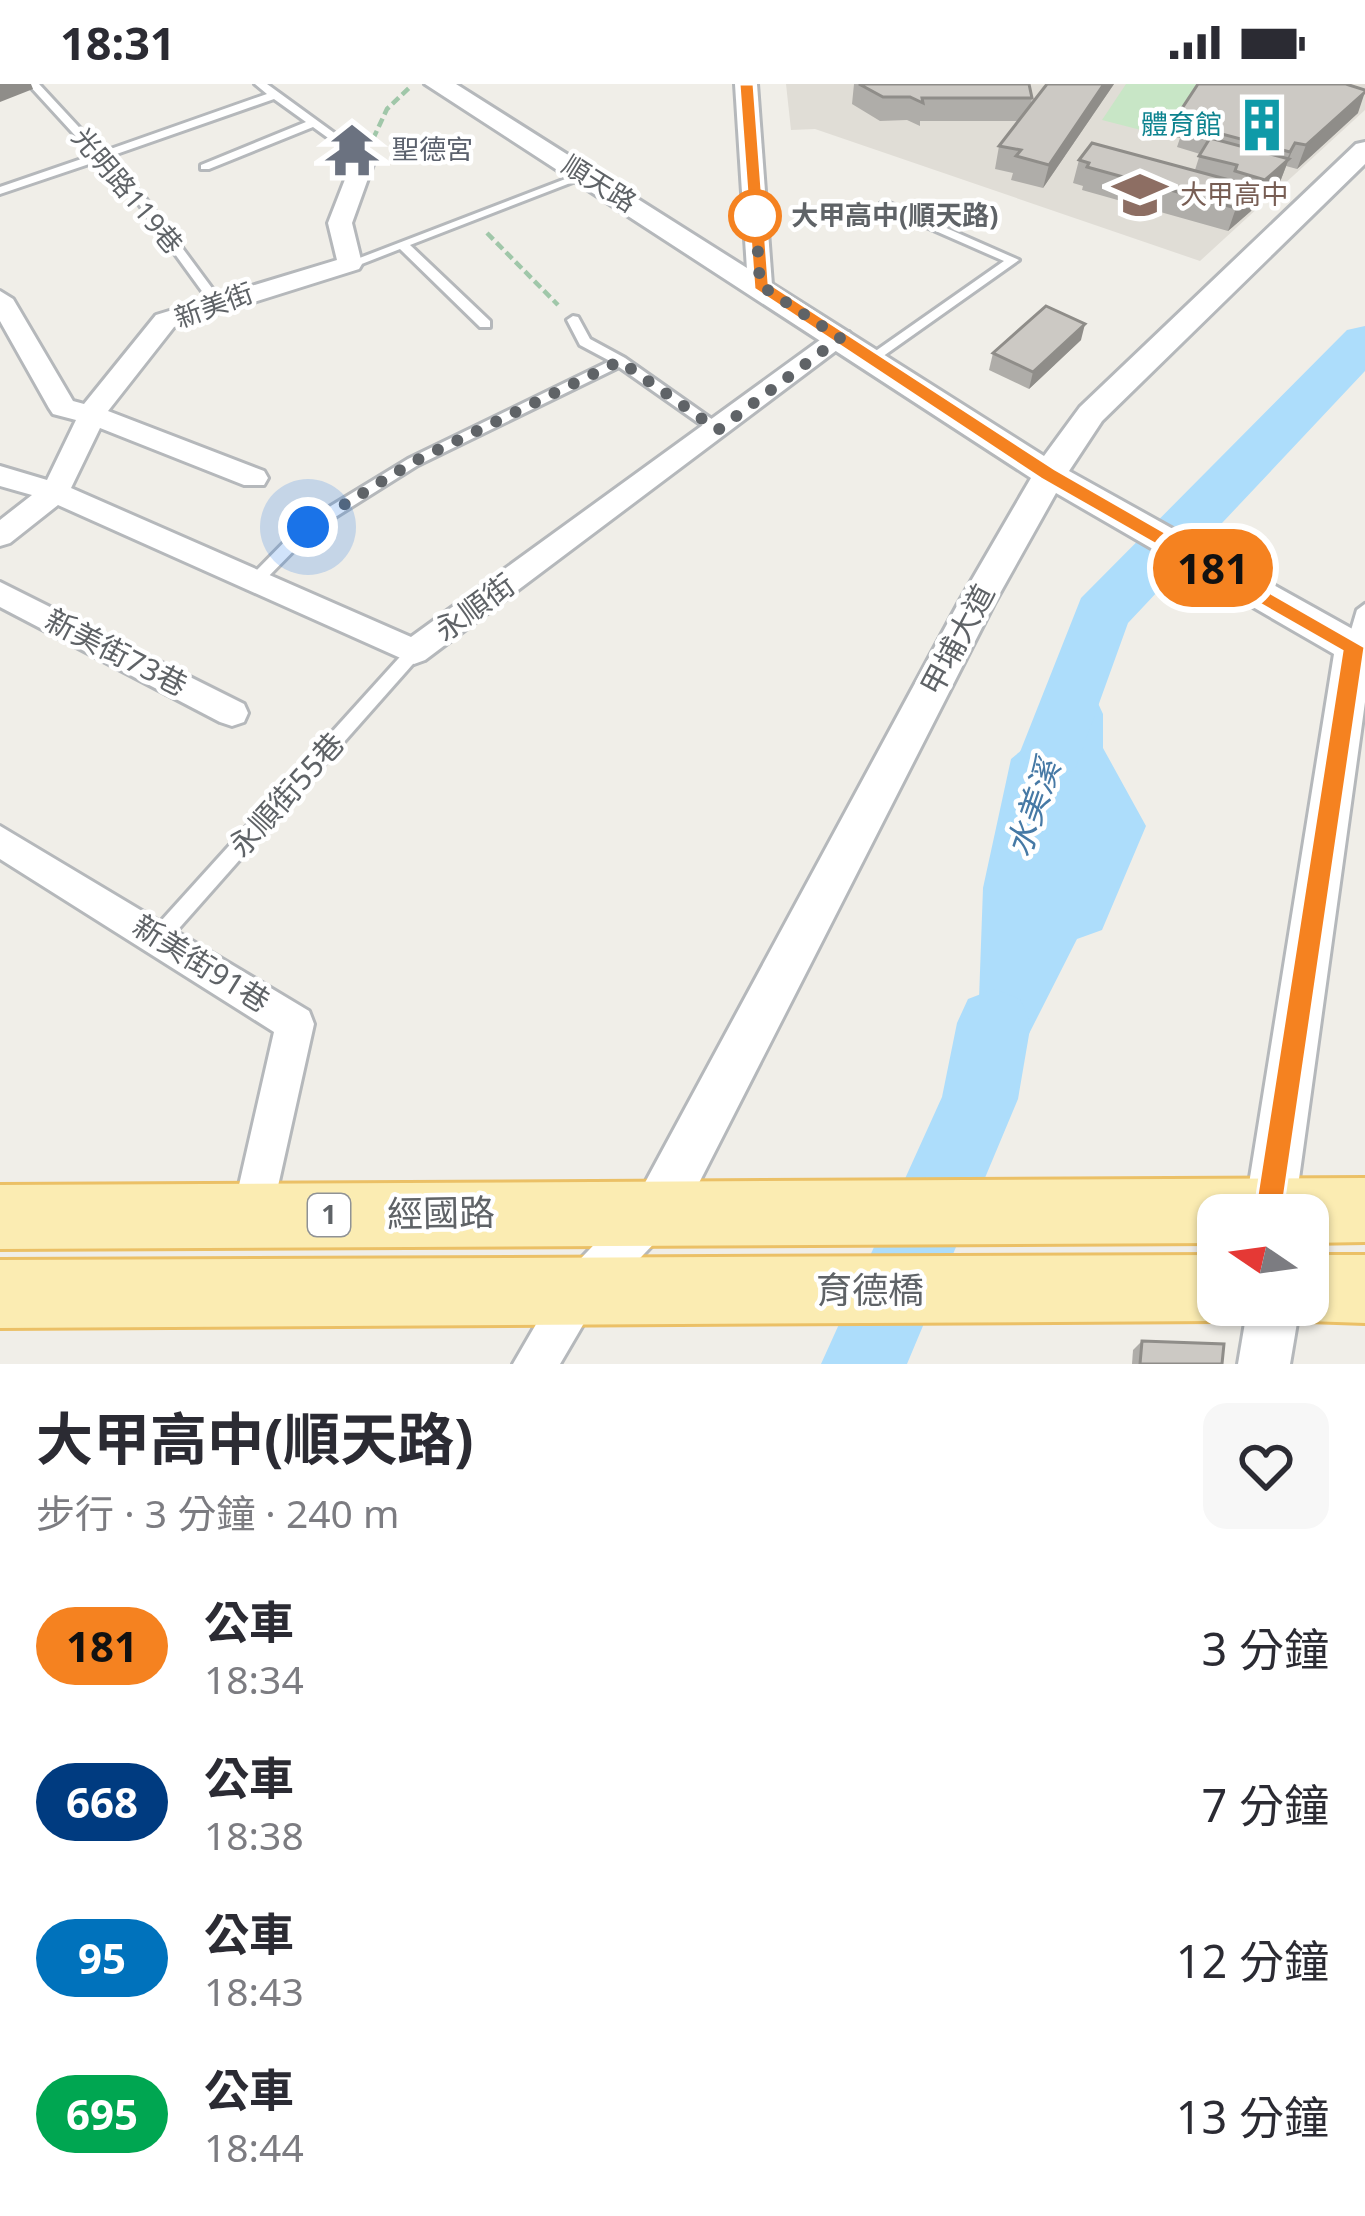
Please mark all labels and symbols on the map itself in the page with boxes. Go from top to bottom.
building icon: 體育館 [1233,96,1291,154]
place label: 體育館 [1141,105,1222,142]
street label: 光明路119巷 [64,119,192,261]
temple icon: 聖德宮 [323,121,381,179]
place label: 聖德宮 [392,130,473,167]
street label: 順天路 [556,146,644,220]
school or university icon: 大甲高中 [1111,166,1169,224]
place label: 大甲高中 [1180,175,1288,212]
marker: 大甲高中(順天路) [730,191,780,241]
place label: 大甲高中(順天路) [791,196,998,233]
street label: 新美街 [169,273,258,336]
your location [278,497,338,557]
line badge: 181 [1144,529,1282,607]
street label: 永順街 [426,564,523,650]
street label: 甲埔大道 [910,577,1003,702]
street label: 新美街73巷 [39,598,195,705]
street label: 永順街55巷 [219,723,353,865]
water label: 水美溪 [995,750,1071,862]
street label: 新美街91巷 [125,904,278,1021]
street label: 經國路 [387,1187,495,1238]
road number: 1 [308,1194,350,1236]
north arrow [1197,1194,1329,1326]
street label: 育德橋 [816,1265,924,1314]

